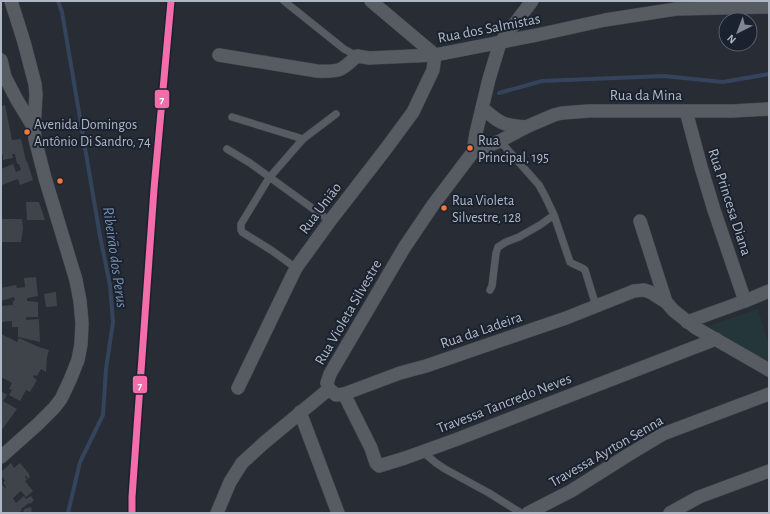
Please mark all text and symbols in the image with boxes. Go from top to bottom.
street label: Rua dos Salmistas [437,11,542,46]
north arrow [718,12,758,52]
text: N [725,32,738,46]
street label: Rua da Mina [610,88,682,103]
line badge: 7 [154,89,170,109]
text: 7 [160,94,165,105]
place label: Avenida Domingos Antônio Di Sandro, 74 [34,118,151,149]
marker: Avenida Domingos Antônio Di Sandro, 74 [22,127,32,137]
place label: Rua Principal, 195 [478,134,549,165]
marker: Rua Principal, 195 [465,143,475,153]
street label: Rua Princesa Diana [705,147,754,257]
unlabelled marker [55,176,65,186]
street label: Rua União [296,180,344,237]
place label: Rua Violeta Silvestre, 128 [452,194,521,225]
marker: Rua Violeta Silvestre, 128 [439,203,449,213]
water label: Ribeirão dos Perus [100,206,130,309]
street label: Rua Violeta Silvestre [312,257,385,367]
street label: Rua da Ladeira [438,309,524,351]
street label: Travessa Tancredo Neves [435,371,573,436]
line badge: 7 [132,375,148,394]
text: 7 [138,380,143,391]
street label: Travessa Ayrton Senna [547,413,666,490]

